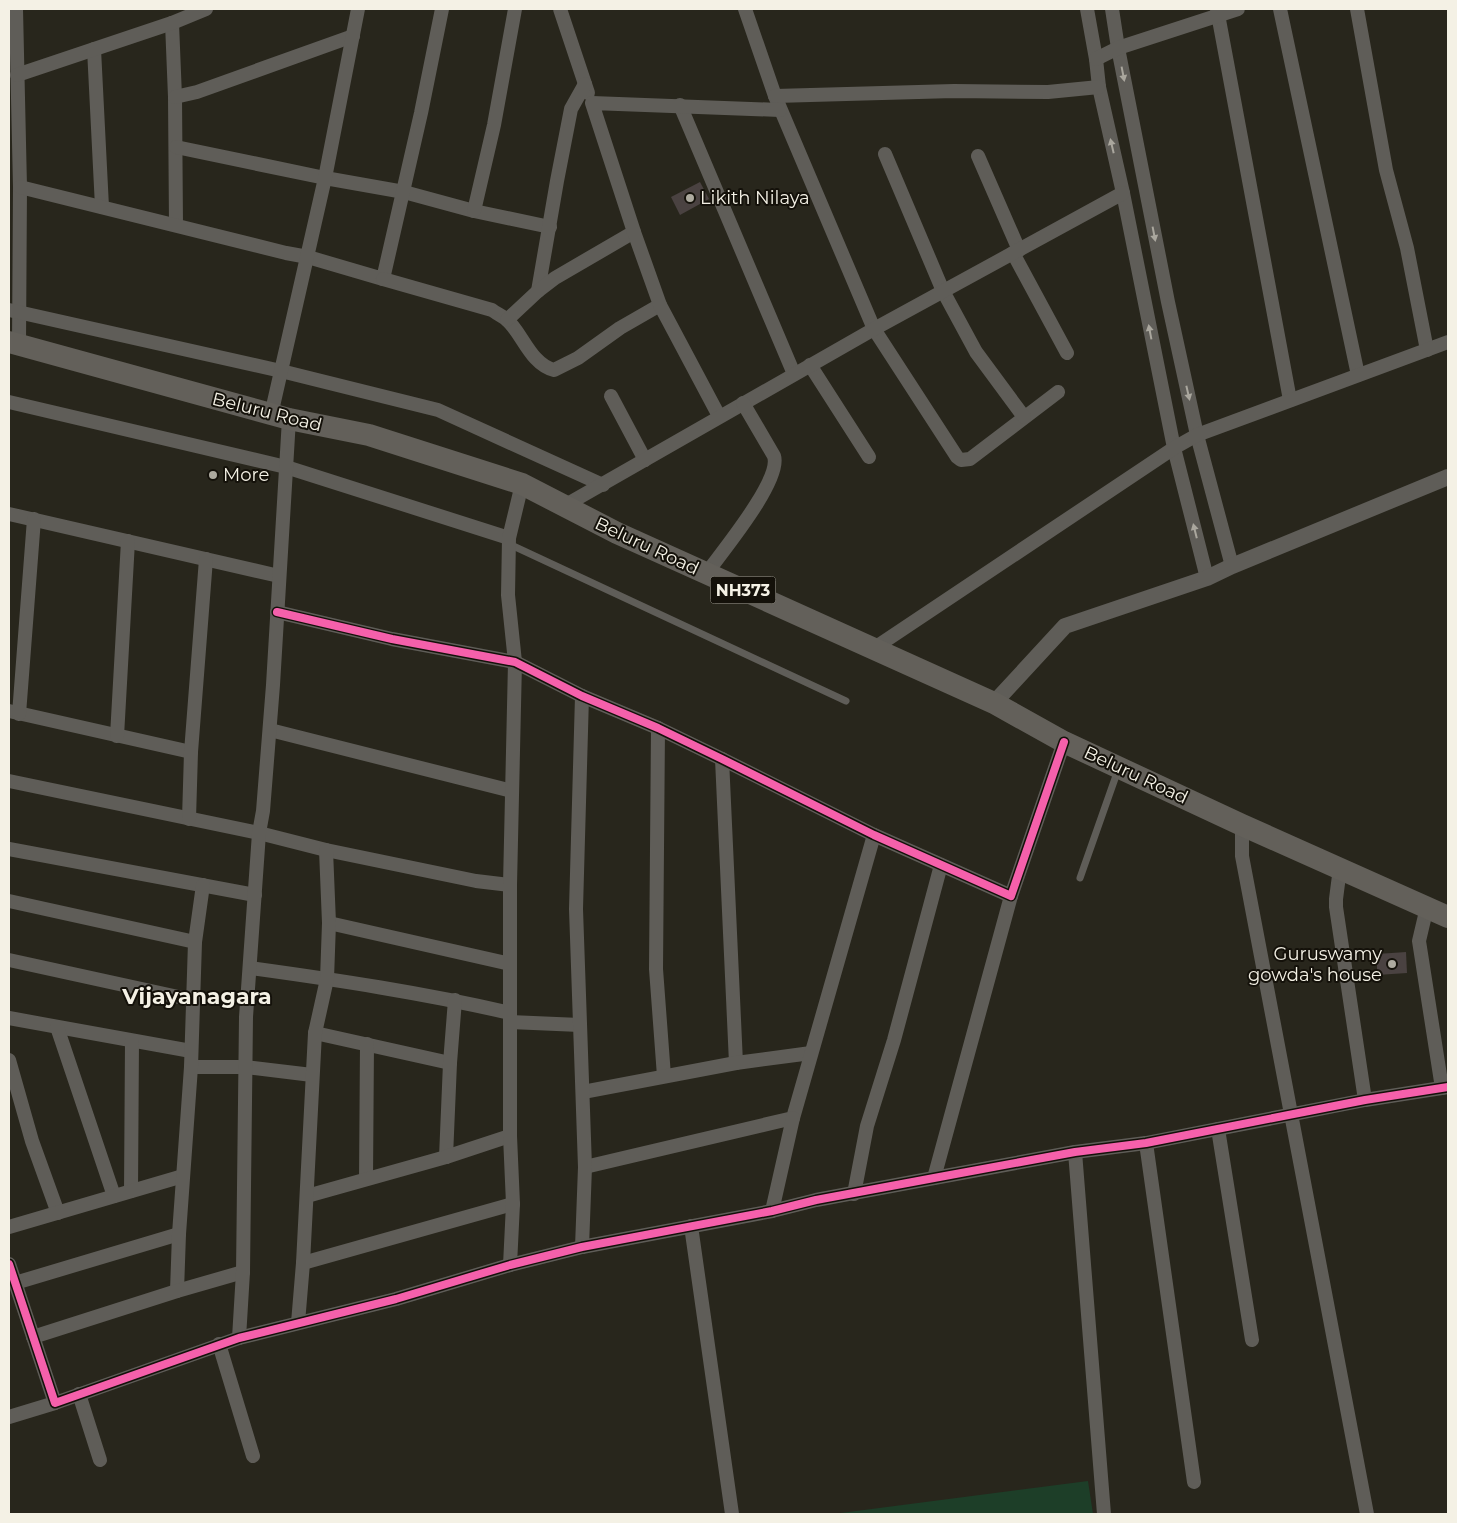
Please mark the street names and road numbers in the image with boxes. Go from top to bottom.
street label: Beluru Road [210,388,324,436]
street label: Beluru Road [591,512,703,580]
road number: NH373 [710,576,776,604]
street label: Beluru Road [1080,741,1192,809]

